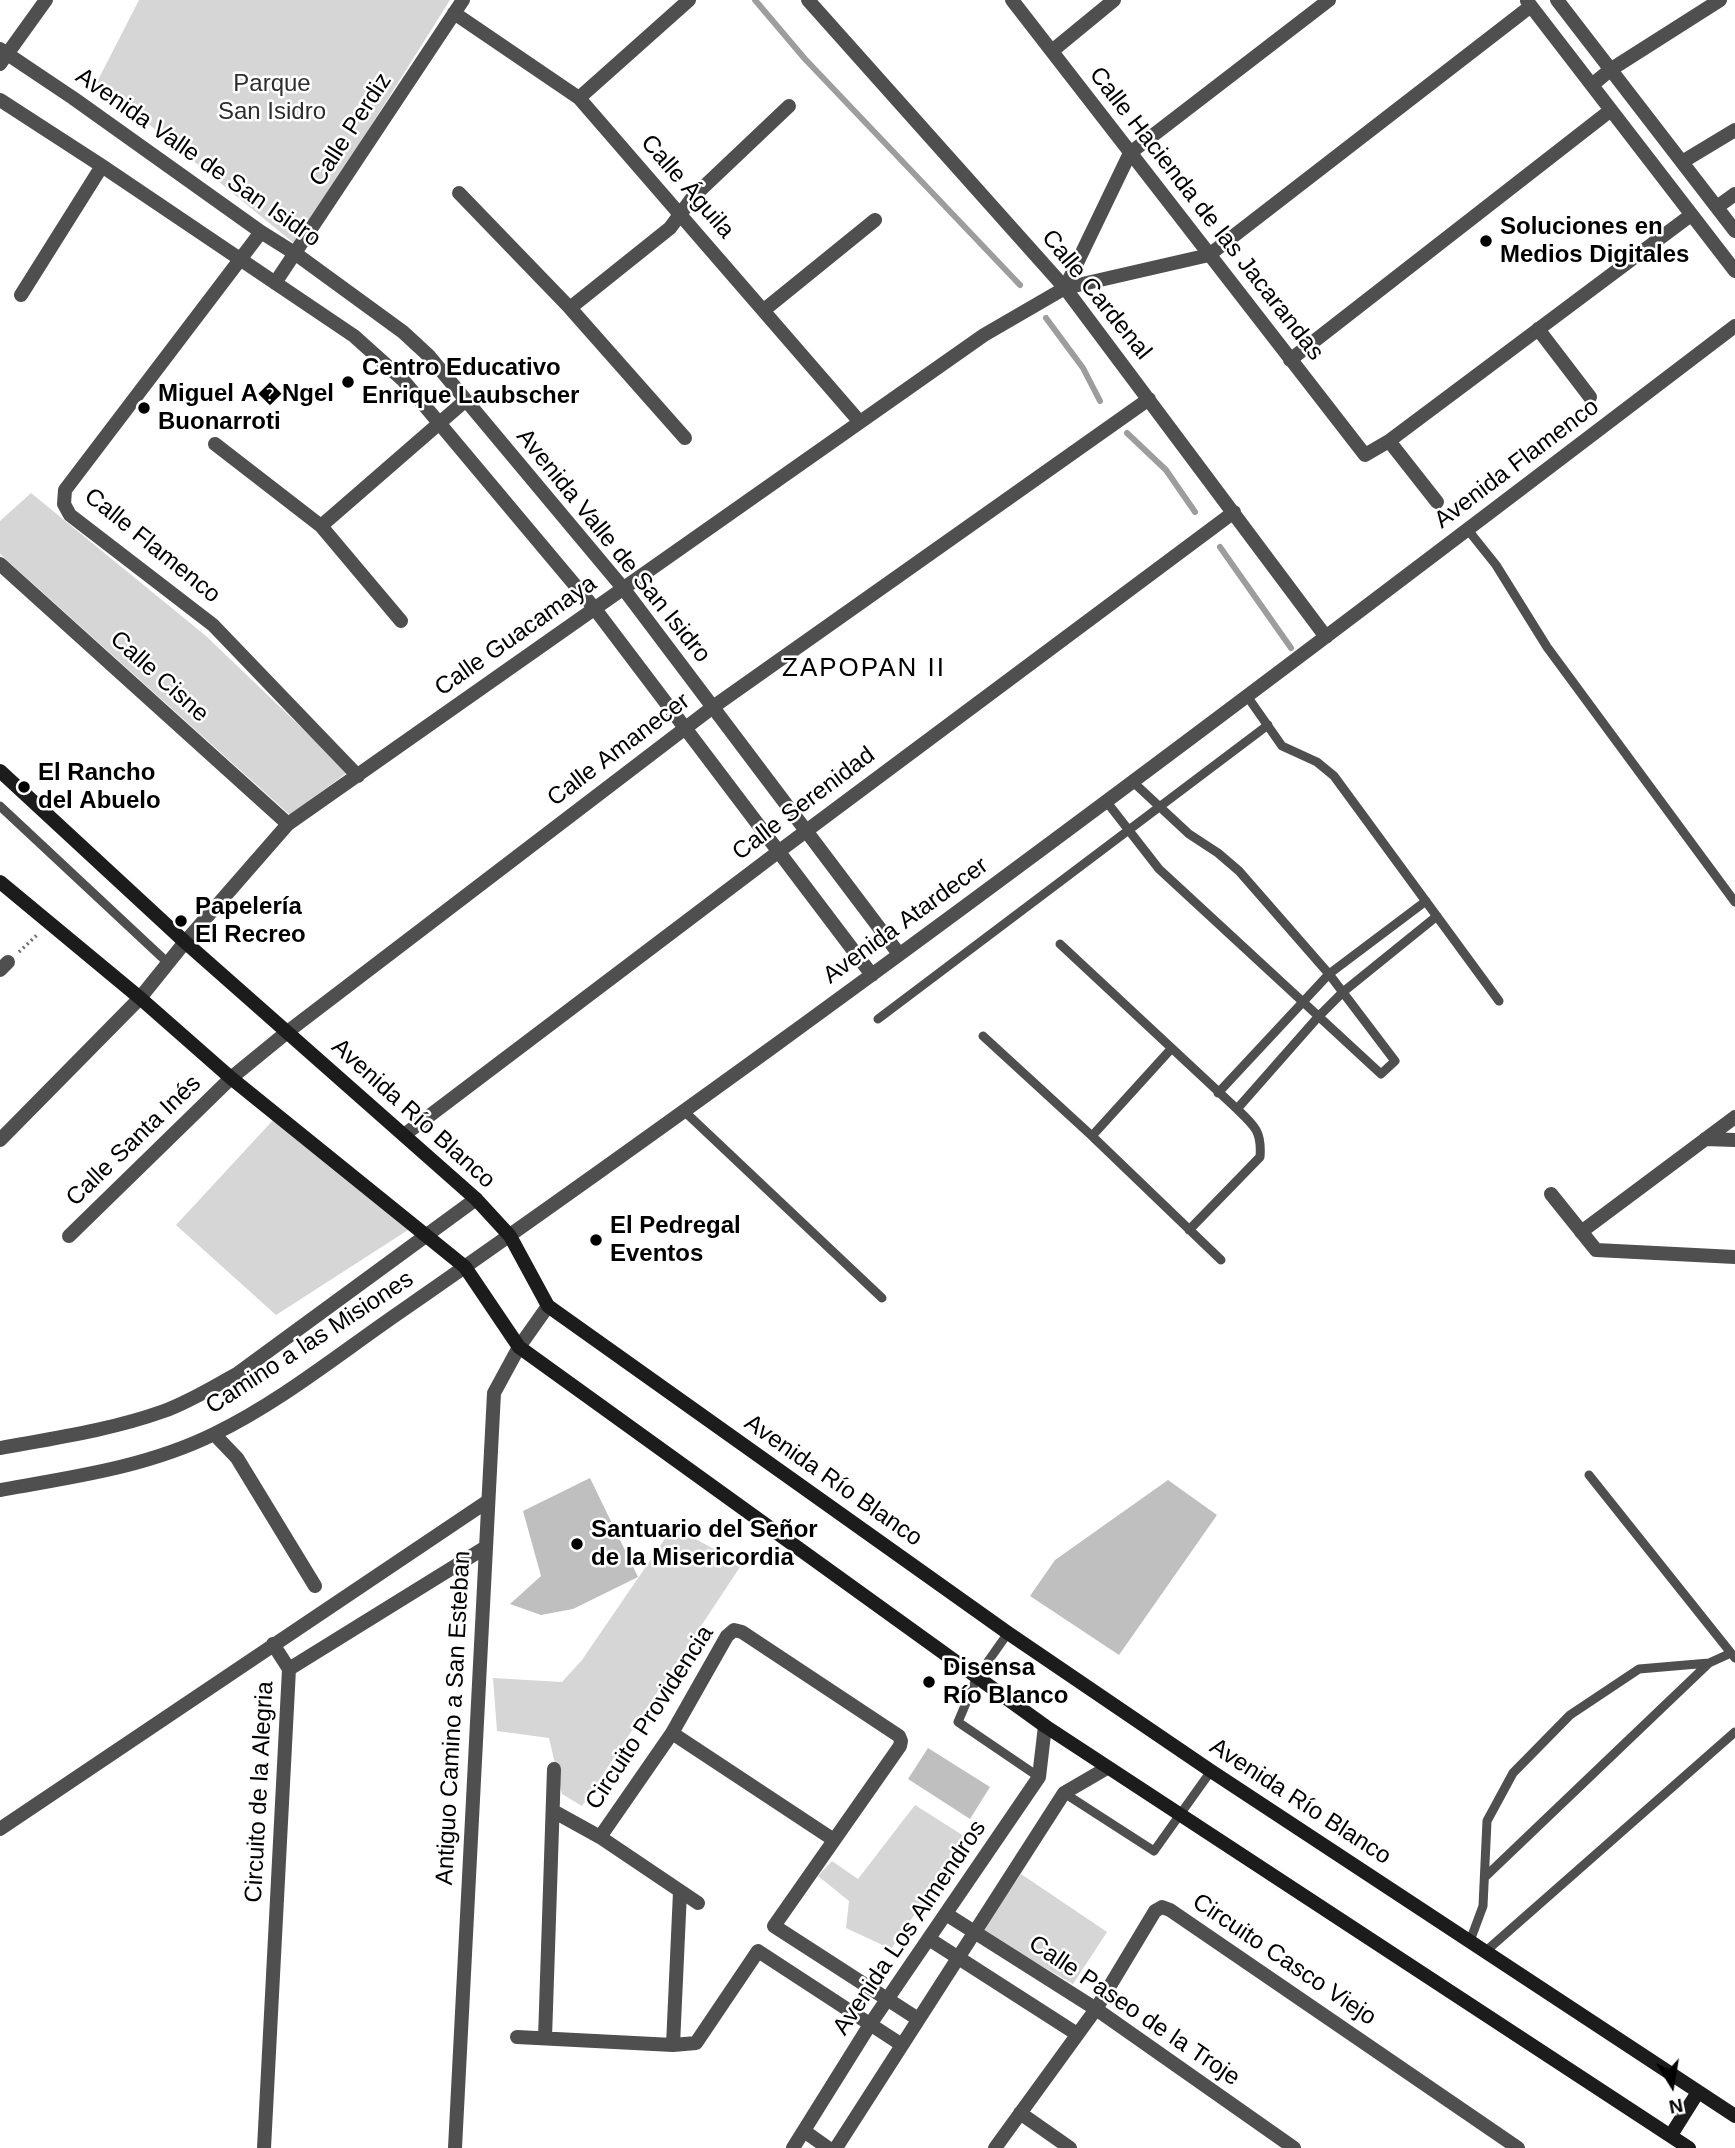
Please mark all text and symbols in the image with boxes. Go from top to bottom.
street label: Avenida Valle de San Isidro [70,62,326,254]
street label: Calle Hacienda de las Jacarandas [1083,62,1329,366]
street label: Calle Perdiz [304,68,398,192]
park label: Parque San Isidro [218,70,326,126]
street label: Calle Águila [634,129,740,245]
place label: Soluciones en Medios Digitales [1500,213,1689,269]
street label: Calle Cardenal [1035,224,1157,366]
marker: Soluciones en Medios Digitales [1478,233,1494,249]
place label: Centro Educativo Enrique Laubscher [362,354,579,410]
marker: Centro Educativo Enrique Laubscher [340,374,356,390]
place label: Miguel A�Ngel Buonarroti [158,380,334,436]
street label: Avenida Flamenco [1429,393,1605,535]
marker: Miguel A�Ngel Buonarroti [136,400,152,416]
street label: Avenida Valle de San Isidro [510,423,716,669]
street label: Calle Flamenco [78,482,226,610]
street label: Calle Guacamaya [430,569,602,703]
street label: Calle Cisne [104,625,214,729]
district label: ZAPOPAN II [783,653,945,685]
street label: Calle Amanecer [542,687,696,813]
street label: Calle Serenidad [727,741,881,867]
place label: El Rancho del Abuelo [38,759,161,815]
marker: El Rancho del Abuelo [16,779,32,795]
street label: Avenida Atardecer [818,851,994,991]
place label: Papelería El Recreo [195,893,306,949]
marker: Papelería El Recreo [173,913,189,929]
street label: Avenida Río Blanco [325,1033,501,1195]
street label: Calle Santa Inés [61,1069,207,1213]
place label: El Pedregal Eventos [610,1212,741,1268]
marker: El Pedregal Eventos [588,1232,604,1248]
street label: Camino a las Misiones [201,1265,419,1421]
street label: Avenida Río Blanco [739,1409,927,1553]
place label: Santuario del Señor de la Misericordia [591,1516,818,1572]
marker: Santuario del Señor de la Misericordia [569,1536,585,1552]
street label: Antiguo Camino a San Esteban [431,1550,477,1886]
street label: Circuito Providencia [580,1621,720,1815]
place label: Disensa Río Blanco [943,1654,1068,1710]
marker: Disensa Río Blanco [921,1674,937,1690]
street label: Circuito de la Alegria [240,1681,280,1903]
street label: Avenida Río Blanco [1204,1733,1396,1871]
street label: Avenida Los Almendros [827,1815,993,2041]
street label: Circuito Casco Viejo [1187,1888,1381,2032]
street label: Calle Paseo de la Troje [1023,1930,1245,2092]
north arrow [1637,2050,1707,2120]
text: N [1667,2094,1685,2118]

